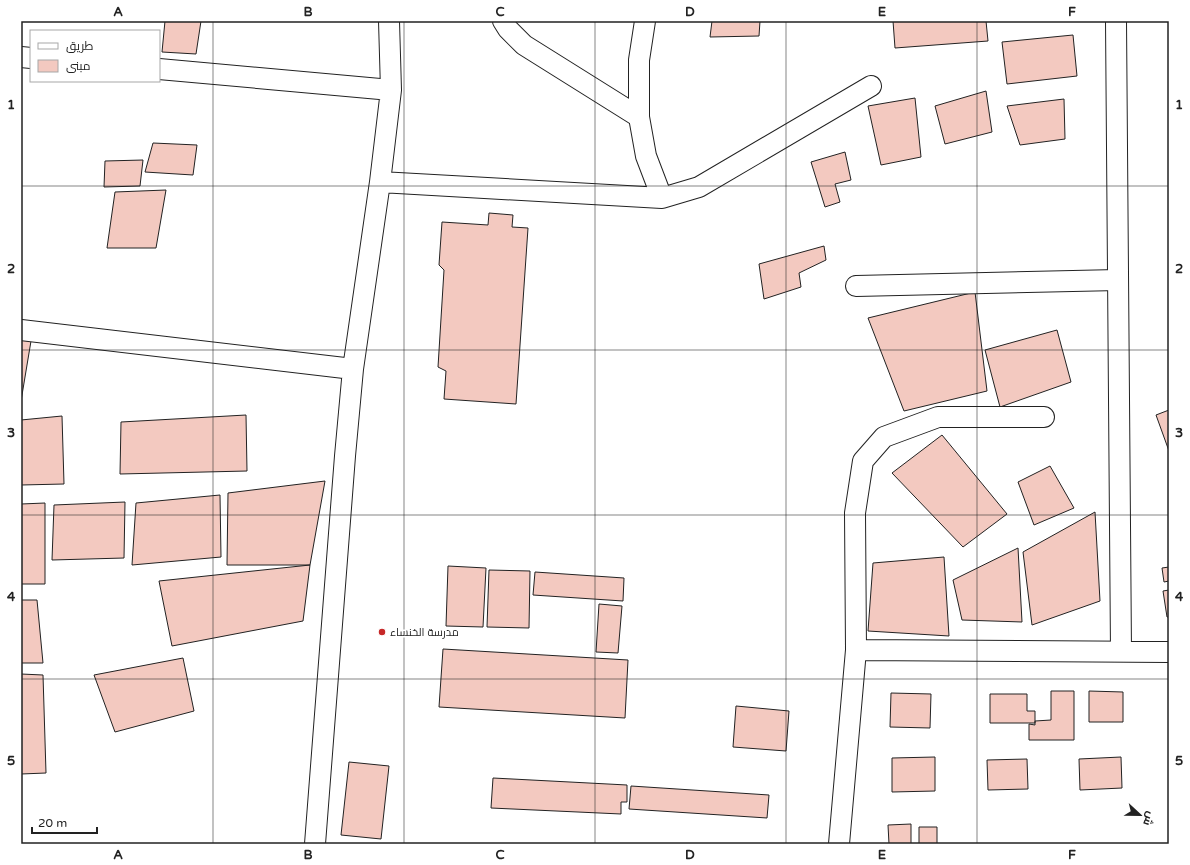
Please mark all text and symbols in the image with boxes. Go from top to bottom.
text: A [113,4,123,20]
text: B [303,4,313,20]
text: C [495,4,505,20]
text: D [685,4,695,20]
text: E [878,4,886,20]
text: F [1068,4,1076,20]
legend [30,30,160,82]
text: طريق [66,39,94,53]
text: مبنى [66,59,91,73]
text: 1 [7,97,15,113]
text: 1 [1175,97,1183,113]
text: 2 [7,261,15,277]
text: 2 [1175,261,1183,277]
text: 3 [7,425,15,441]
text: 3 [1175,425,1183,441]
text: 4 [7,589,16,605]
text: 4 [1175,589,1184,605]
place label: مدرسة الخنساء [390,626,459,639]
marker: مدرسة الخنساء [377,627,387,637]
text: 5 [7,753,15,769]
text: 5 [1175,753,1183,769]
north arrow [1120,795,1160,835]
scale bar [32,809,97,835]
text: ش [1140,810,1157,828]
text: 20 m [38,816,67,830]
text: A [113,847,123,863]
text: B [303,847,313,863]
text: C [495,847,505,863]
text: D [685,847,695,863]
text: E [878,847,886,863]
text: F [1068,847,1076,863]

